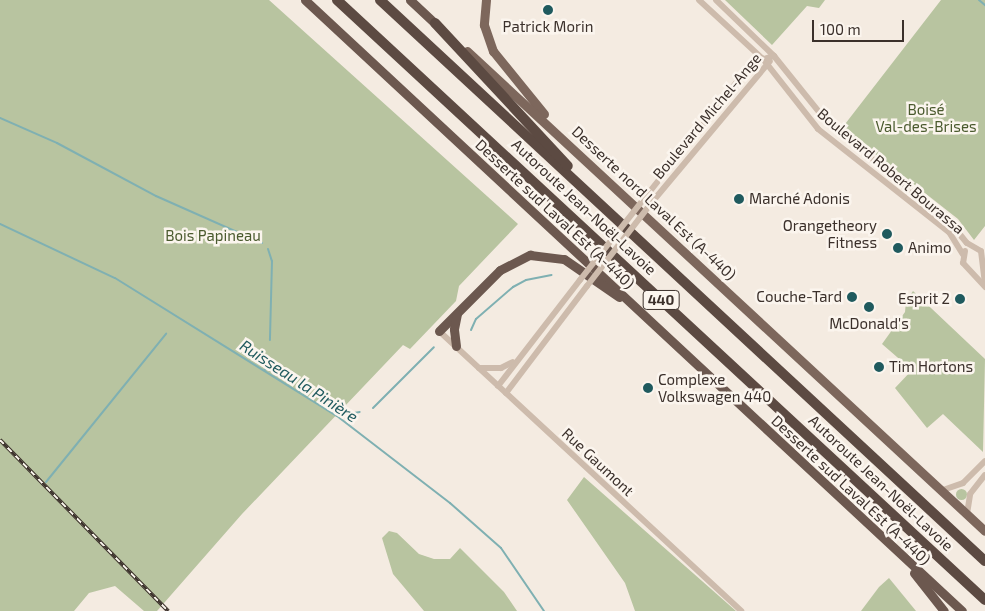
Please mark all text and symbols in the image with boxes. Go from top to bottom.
marker: Patrick Morin [542,4,554,16]
scale bar [815,10,908,42]
place label: Patrick Morin [503,18,593,36]
text: 100 m [820,20,861,38]
street label: Boulevard Michel-Ange [649,49,765,183]
park label: Boisé Val-des-Brises [875,100,977,135]
street label: Boulevard Robert Bourassa [814,104,968,238]
street label: Desserte nord Laval Est (A-440) [568,122,740,284]
street label: Desserte sud Laval Est (A-440) [472,135,638,293]
street label: Autoroute Jean-Noël-Lavoie [508,135,660,279]
place label: Marché Adonis [749,190,850,208]
marker: Marché Adonis [733,193,745,205]
place label: Orangetheory Fitness [783,216,877,251]
park label: Bois Papineau [165,227,261,245]
marker: Orangetheory Fitness [881,228,893,240]
place label: Animo [908,239,951,257]
marker: Animo [892,242,904,254]
road number: 440 [642,288,680,312]
place label: Couche-Tard [756,288,842,306]
place label: Esprit 2 [898,290,950,308]
marker: Couche-Tard [846,291,858,303]
marker: Esprit 2 [954,293,966,305]
marker: McDonald's [863,301,875,313]
place label: McDonald's [829,315,909,333]
water label: Ruisseau la Pinière [236,336,362,426]
place label: Tim Hortons [889,358,973,376]
marker: Tim Hortons [873,361,885,373]
place label: Complexe Volkswagen 440 [658,370,771,405]
marker: Complexe Volkswagen 440 [642,382,654,394]
street label: Desserte sud Laval Est (A-440) [768,411,934,569]
street label: Autoroute Jean-Noël-Lavoie [805,411,957,555]
street label: Rue Gaumont [558,424,638,500]

